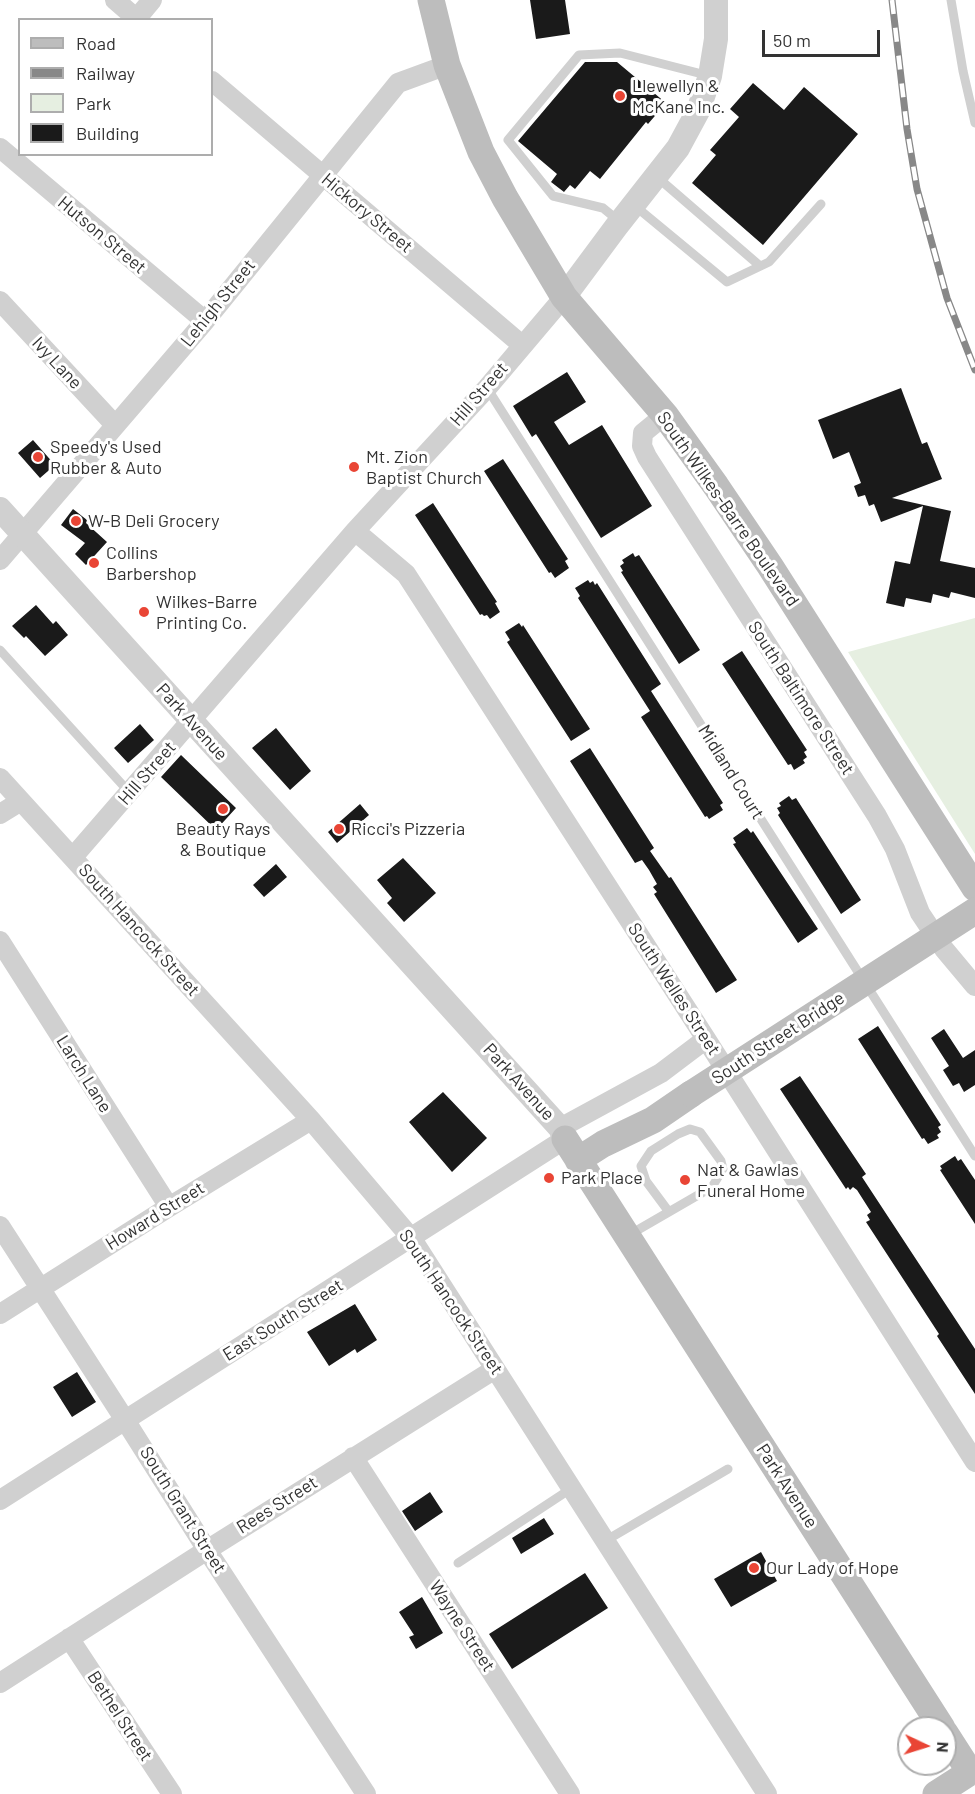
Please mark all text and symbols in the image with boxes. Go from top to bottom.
legend [18,18,213,156]
scale bar [765,18,884,56]
text: 50 m [773,29,811,51]
text: Road [76,32,116,54]
text: Railway [76,62,135,84]
place label: Llewellyn & McKane Inc. [632,75,725,118]
marker: Llewellyn & McKane Inc. [613,89,627,103]
text: Park [76,92,111,114]
text: Building [76,122,139,144]
street label: Hickory Street [317,169,417,257]
street label: Hutson Street [53,192,151,278]
street label: Lehigh Street [176,255,260,351]
street label: Ivy Lane [27,332,87,394]
street label: Hill Street [445,358,513,430]
street label: South Wilkes-Barre Boulevard [652,407,804,611]
place label: Speedy's Used Rubber & Auto [50,436,162,478]
place label: Mt. Zion Baptist Church [366,446,482,488]
marker: Speedy's Used Rubber & Auto [31,450,45,464]
marker: Mt. Zion Baptist Church [347,460,361,474]
place label: W-B Deli Grocery [88,510,220,532]
marker: W-B Deli Grocery [69,514,83,528]
place label: Collins Barbershop [106,542,197,584]
marker: Collins Barbershop [87,556,101,570]
place label: Wilkes-Barre Printing Co. [156,591,257,634]
marker: Wilkes-Barre Printing Co. [137,605,151,619]
street label: South Baltimore Street [743,617,859,779]
street label: Park Avenue [152,679,232,765]
street label: Midland Court [693,721,769,823]
street label: Hill Street [113,737,181,809]
marker: Beauty Rays & Boutique [216,802,230,816]
place label: Beauty Rays & Boutique [176,818,270,860]
place label: Ricci's Pizzeria [351,818,465,840]
marker: Ricci's Pizzeria [332,822,346,836]
street label: South Hancock Street [74,859,204,1001]
street label: South Welles Street [623,919,725,1059]
street label: South Street Bridge [708,987,848,1089]
street label: Larch Lane [52,1031,116,1117]
street label: Park Avenue [479,1039,559,1125]
place label: Nat & Gawlas Funeral Home [697,1159,805,1202]
place label: Park Place [561,1167,643,1189]
marker: Park Place [542,1171,556,1185]
marker: Nat & Gawlas Funeral Home [678,1173,692,1187]
street label: Howard Street [102,1177,208,1255]
street label: South Hancock Street [394,1225,508,1379]
street label: East South Street [219,1274,347,1366]
street label: Park Avenue [752,1440,822,1532]
street label: South Grant Street [135,1443,231,1577]
street label: Rees Street [233,1472,321,1538]
place label: Our Lady of Hope [766,1557,899,1579]
marker: Our Lady of Hope [747,1561,761,1575]
street label: Wayne Street [425,1576,499,1676]
street label: Bethel Street [83,1667,157,1765]
north arrow [897,1716,957,1776]
text: N [934,1741,953,1753]

